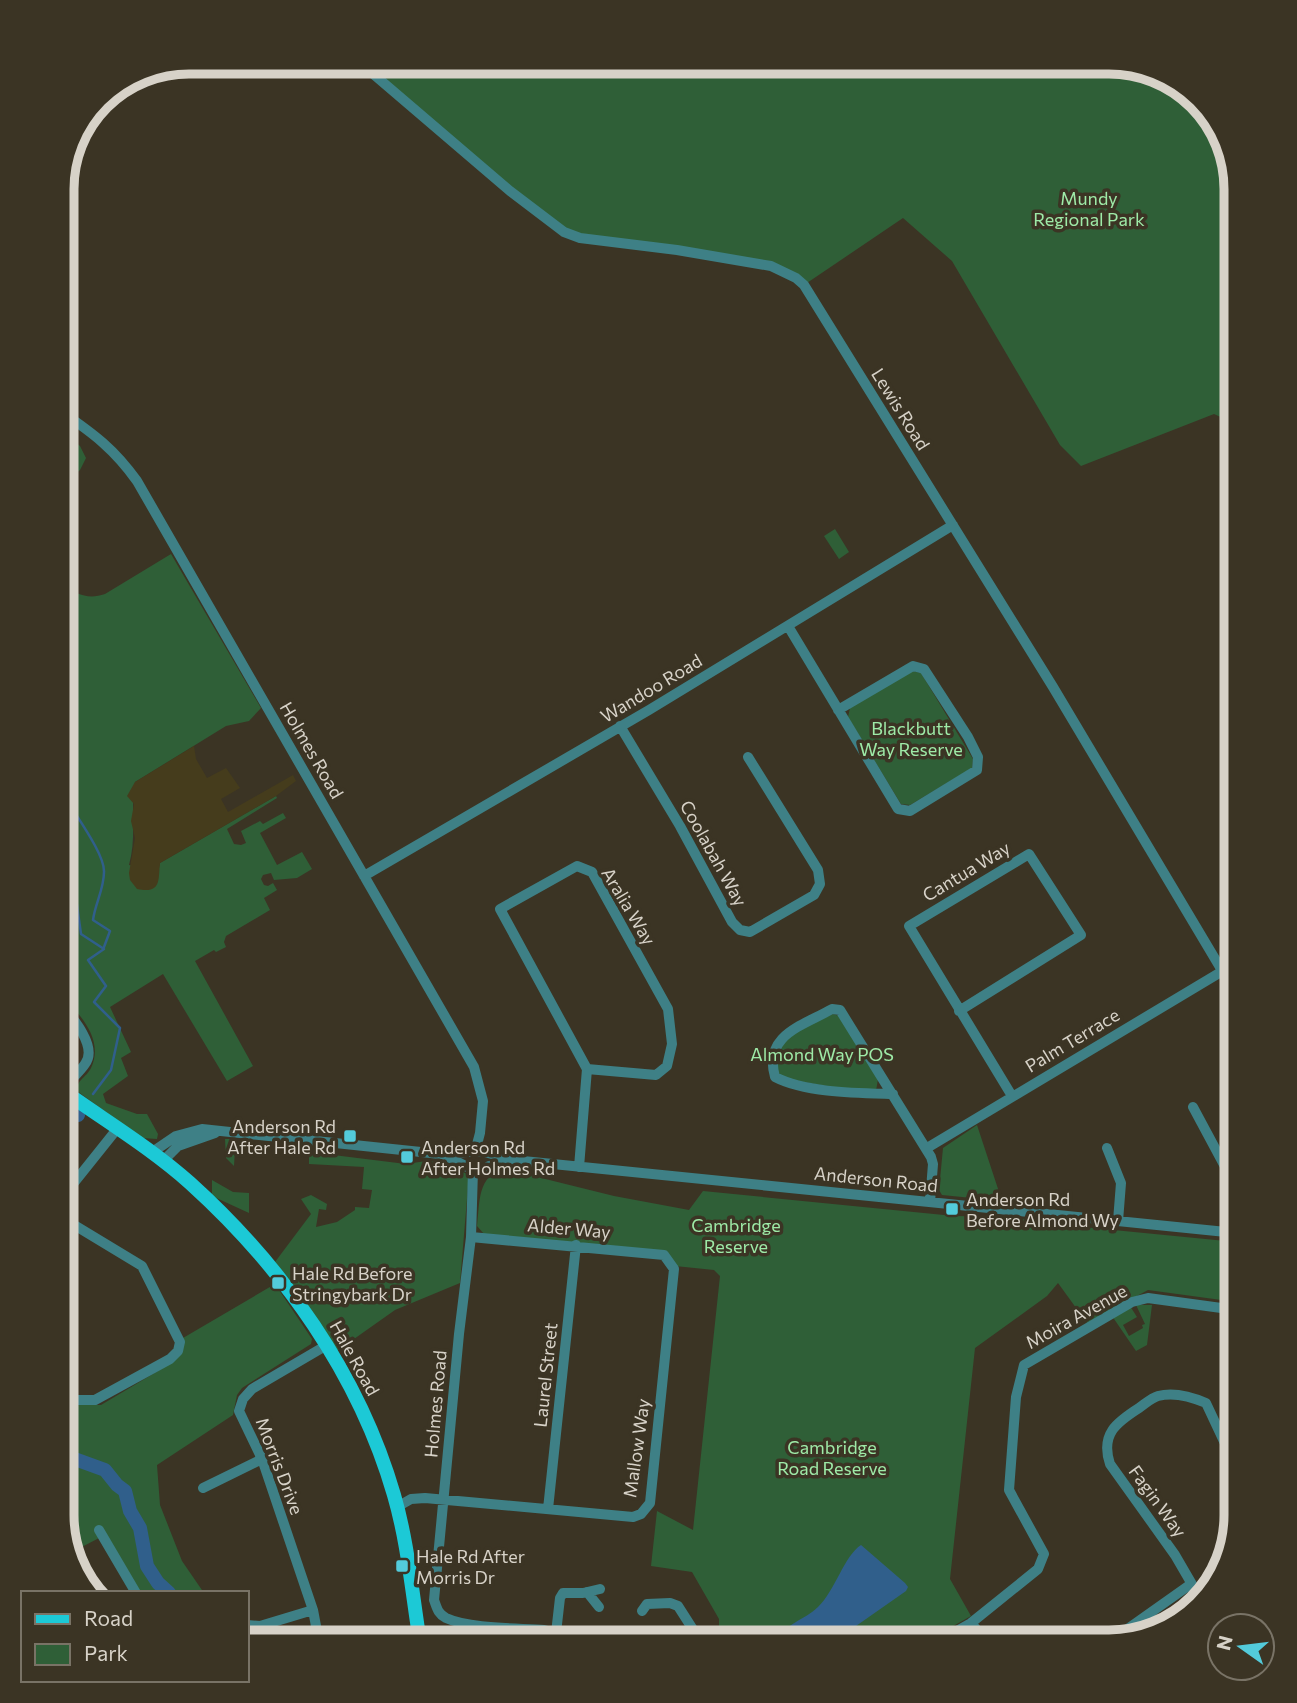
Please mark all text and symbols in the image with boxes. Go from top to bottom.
park label: Mundy Regional Park [1033,187,1145,230]
street label: Lewis Road [867,364,935,454]
street label: Wandoo Road [596,649,706,727]
street label: Holmes Road [276,698,348,802]
park label: Blackbutt Way Reserve [859,717,963,760]
street label: Coolabah Way [676,796,752,910]
street label: Cantua Way [918,836,1014,906]
street label: Aralia Way [597,863,661,949]
street label: Palm Terrace [1021,1003,1123,1077]
park label: Almond Way POS [750,1043,894,1065]
place label: Anderson Rd After Hale Rd [227,1115,336,1158]
marker: Anderson Rd After Hale Rd [342,1128,358,1144]
place label: Anderson Rd After Holmes Rd [421,1136,555,1179]
marker: Anderson Rd After Holmes Rd [399,1149,415,1165]
street label: Anderson Road [813,1162,939,1196]
place label: Anderson Rd Before Almond Wy [966,1188,1119,1231]
marker: Anderson Rd Before Almond Wy [944,1201,960,1217]
street label: Alder Way [526,1213,612,1243]
park label: Cambridge Reserve [691,1214,781,1257]
place label: Hale Rd Before Stringybark Dr [292,1262,413,1305]
marker: Hale Rd Before Stringybark Dr [270,1275,286,1291]
street label: Moira Avenue [1021,1279,1131,1353]
street label: Hale Road [325,1317,385,1399]
street label: Laurel Street [529,1322,561,1428]
street label: Holmes Road [419,1349,451,1459]
street label: Mallow Way [618,1397,654,1499]
street label: Morris Drive [251,1414,309,1518]
park label: Cambridge Road Reserve [777,1436,887,1479]
street label: Fagin Way [1125,1461,1191,1541]
place label: Hale Rd After Morris Dr [416,1545,525,1588]
marker: Hale Rd After Morris Dr [394,1558,410,1574]
legend [21,1591,248,1682]
text: Road [84,1605,133,1630]
north arrow [1206,1612,1276,1682]
text: N [1211,1633,1237,1652]
text: Park [84,1640,128,1665]

